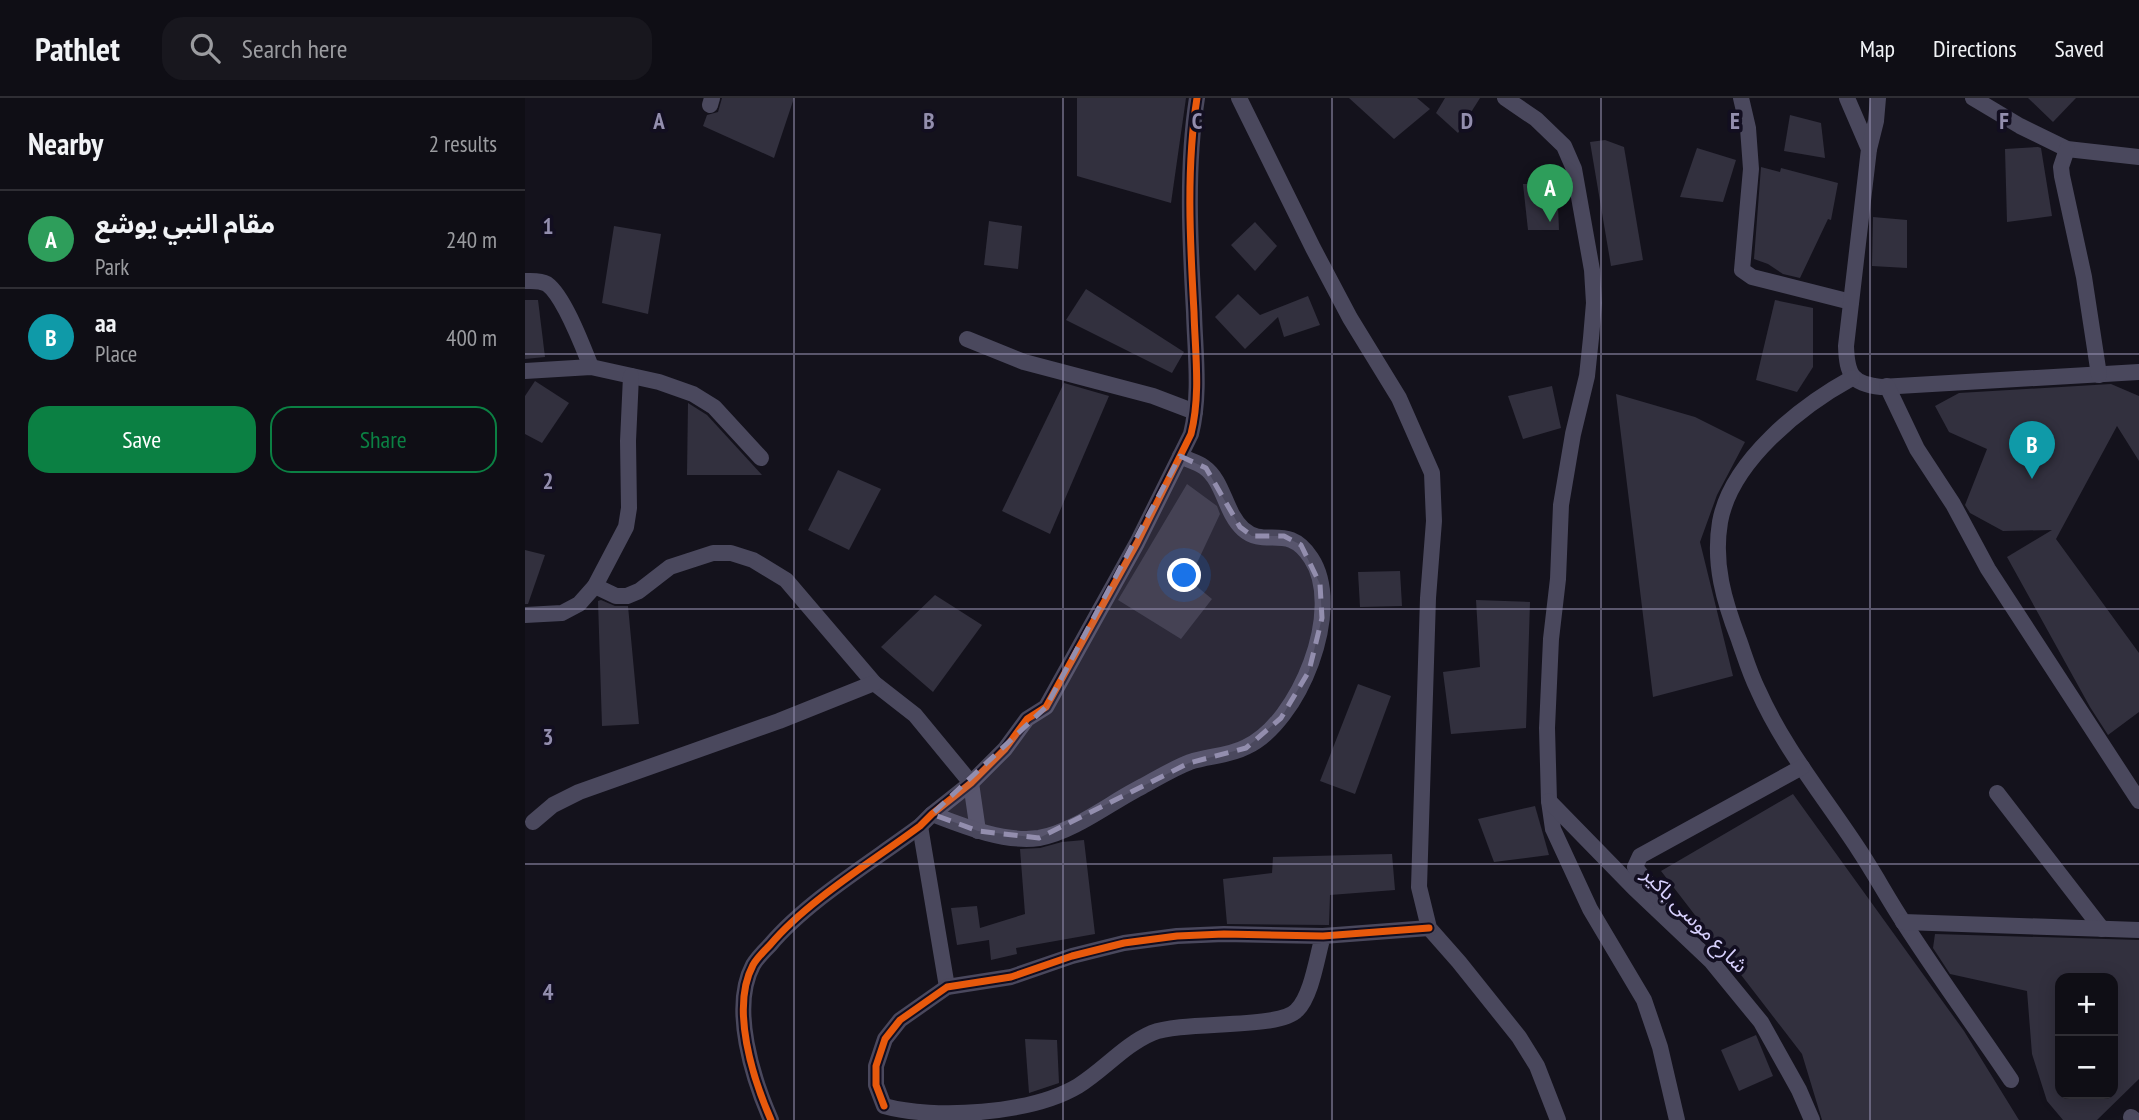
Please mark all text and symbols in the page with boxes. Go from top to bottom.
search box [162,17,652,80]
text: Pathlet [35,27,120,70]
icon: search [186,29,224,67]
text: Search here [242,32,347,65]
text: Map [1860,33,1895,64]
text: Directions [1933,33,2017,64]
text: Saved [2055,33,2104,64]
text: A [652,106,665,135]
text: B [923,106,935,135]
text: C [1192,106,1203,135]
text: D [1461,106,1473,135]
text: E [1730,106,1740,135]
text: F [1999,106,2009,135]
text: Nearby [28,124,103,163]
text: 2 results [429,129,497,158]
pin: A [1527,164,1573,222]
text: مقام النبي يوشع [95,207,275,240]
text: 1 [543,211,554,240]
text: A [45,225,57,254]
text: 240 m [446,225,497,254]
text: Park [95,252,129,281]
text: aa [95,306,116,339]
text: B [45,323,57,352]
text: 400 m [446,323,497,352]
text: Place [95,339,137,368]
button: Save [28,406,256,473]
button: Share [270,406,497,473]
pin: B [2009,421,2055,479]
text: 2 [543,466,554,495]
your location [1167,558,1201,592]
text: 3 [543,722,554,751]
street label: شارع موسى باكير [1634,860,1754,980]
map controls [2055,973,2118,1099]
button: + [2055,973,2118,1036]
text: 4 [543,977,554,1006]
button: − [2055,1036,2118,1099]

